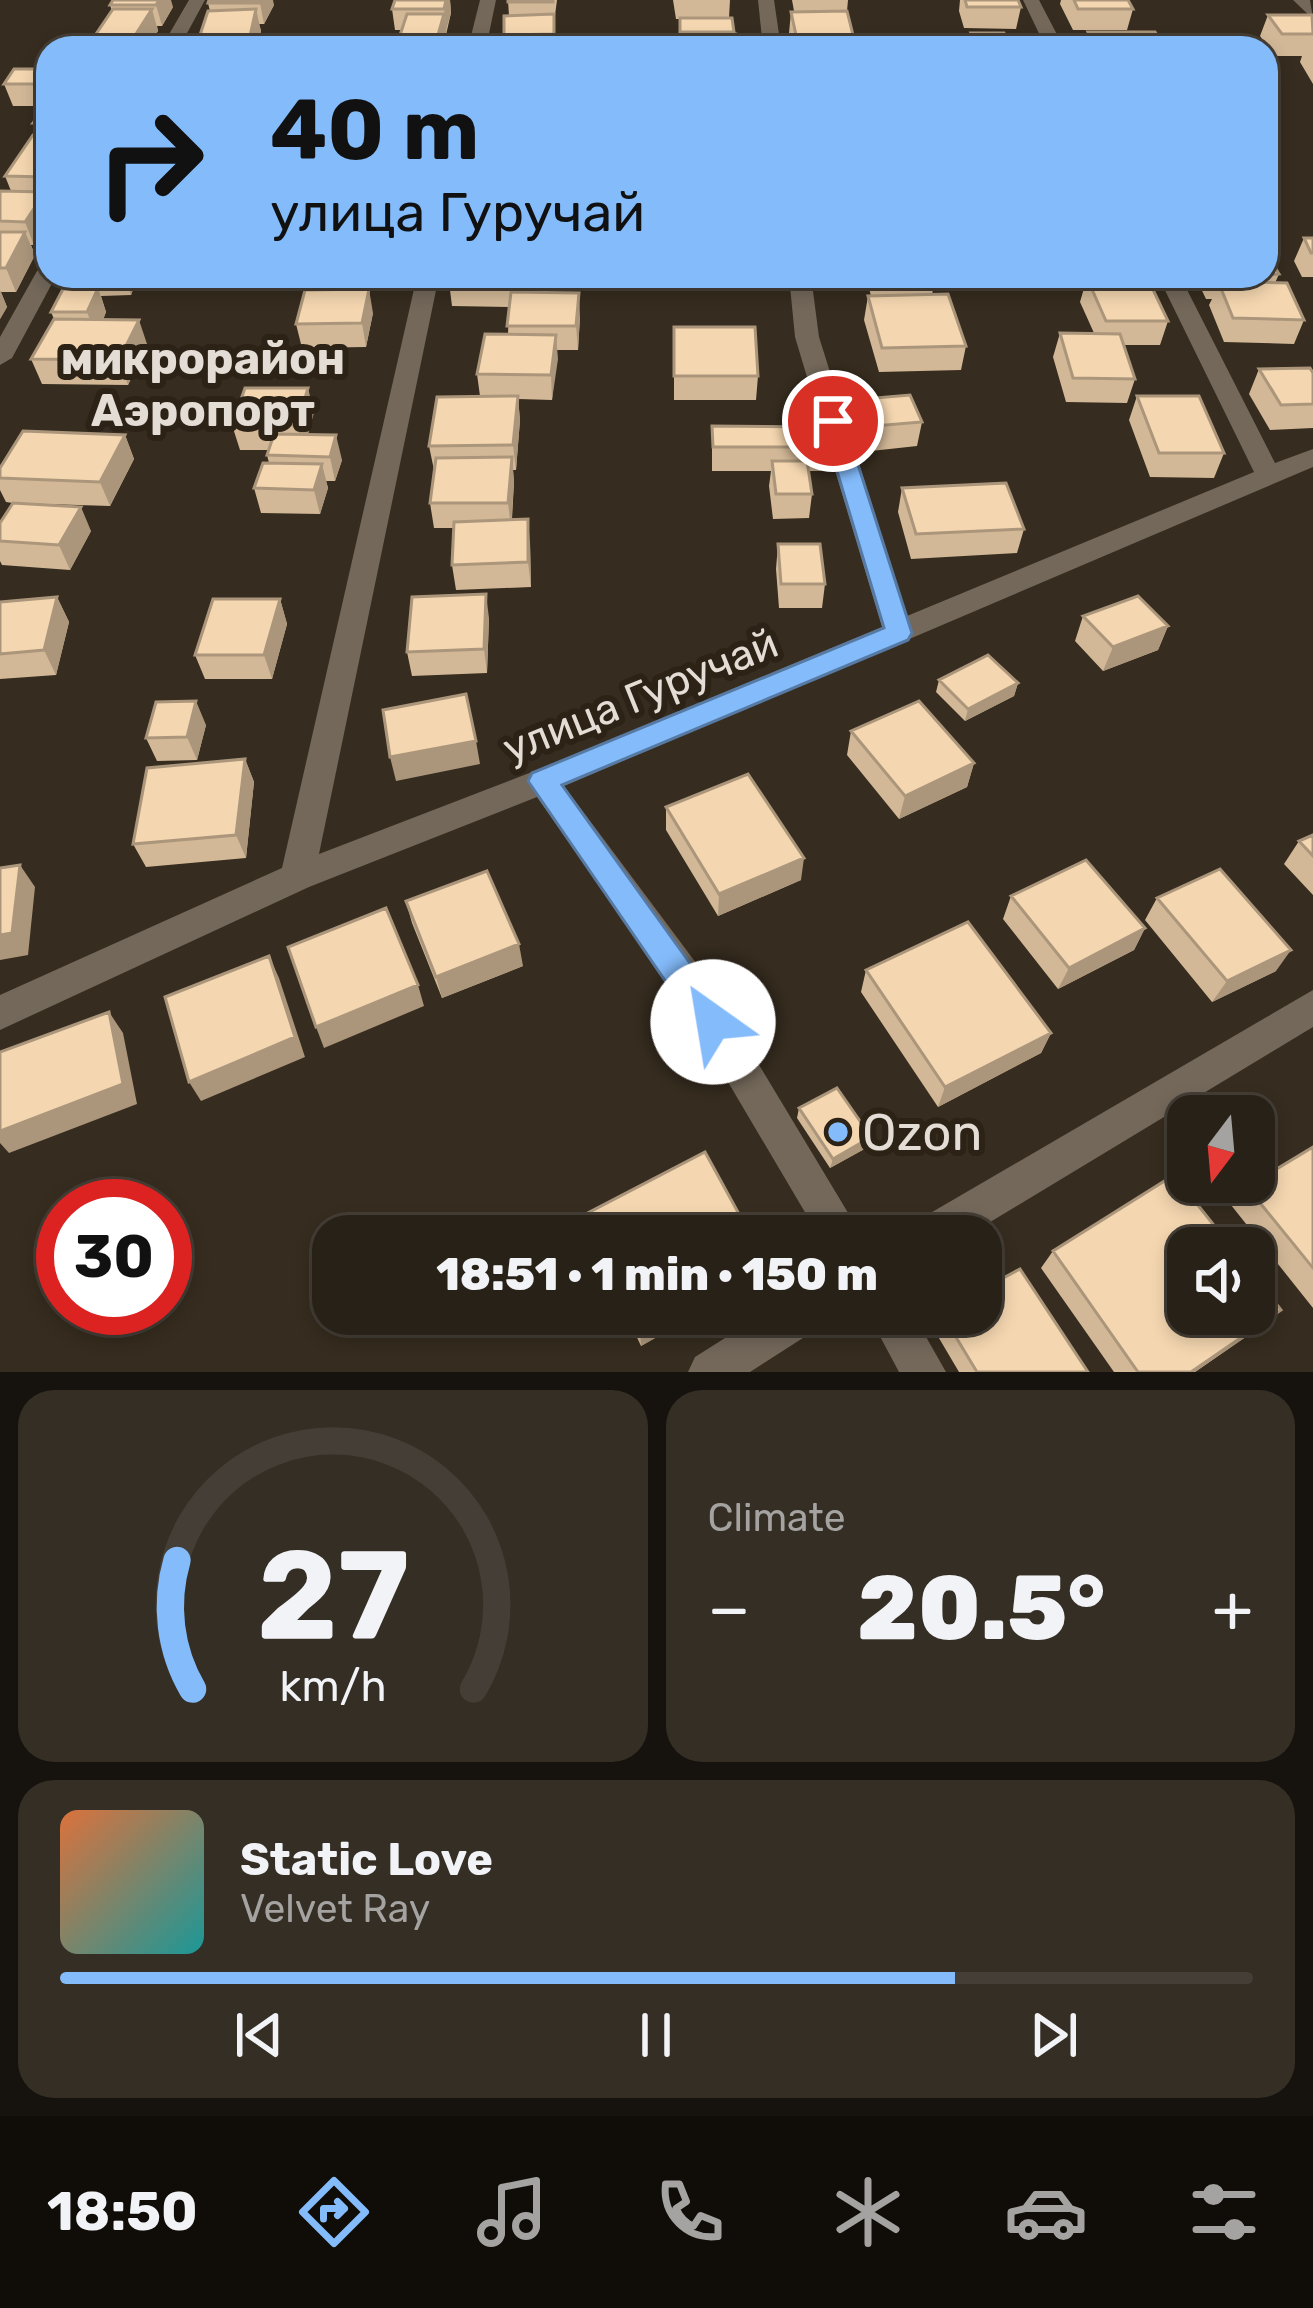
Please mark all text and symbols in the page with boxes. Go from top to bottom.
text: 40 m [270,80,479,180]
icon: right [72,84,228,240]
text: улица Гуручай [270,181,645,245]
district label: микрорайон Аэропорт [61,332,345,437]
pin [782,370,884,472]
icon: arrive [800,388,866,454]
street label: улица Гуручай [496,618,785,774]
position arrow [650,959,776,1085]
north arrow [1167,1095,1275,1203]
map controls [1167,1095,1275,1335]
place label: Ozon [862,1102,982,1163]
marker: Ozon [825,1119,851,1145]
speed limit sign: 30 [36,1179,192,1335]
button: sound [1167,1227,1275,1335]
text: 18:51 · 1 min · 150 m [436,1248,878,1301]
text: Climate [708,1495,846,1541]
text: 27 [256,1521,409,1669]
text: 20.5° [857,1555,1105,1662]
text: − [708,1569,750,1648]
text: + [1212,1569,1253,1648]
text: km/h [279,1661,386,1712]
text: Static Love [240,1833,493,1886]
text: Velvet Ray [240,1886,430,1932]
icon: previous [226,2002,292,2068]
icon: pause [623,2002,689,2068]
icon: next [1021,2002,1087,2068]
icon: directions [292,2170,376,2254]
icon: music [470,2170,554,2254]
icon: phone [648,2170,732,2254]
icon: climate [826,2170,910,2254]
icon: car [1004,2170,1088,2254]
icon: filters [1182,2170,1266,2254]
text: 18:50 [47,2180,198,2244]

